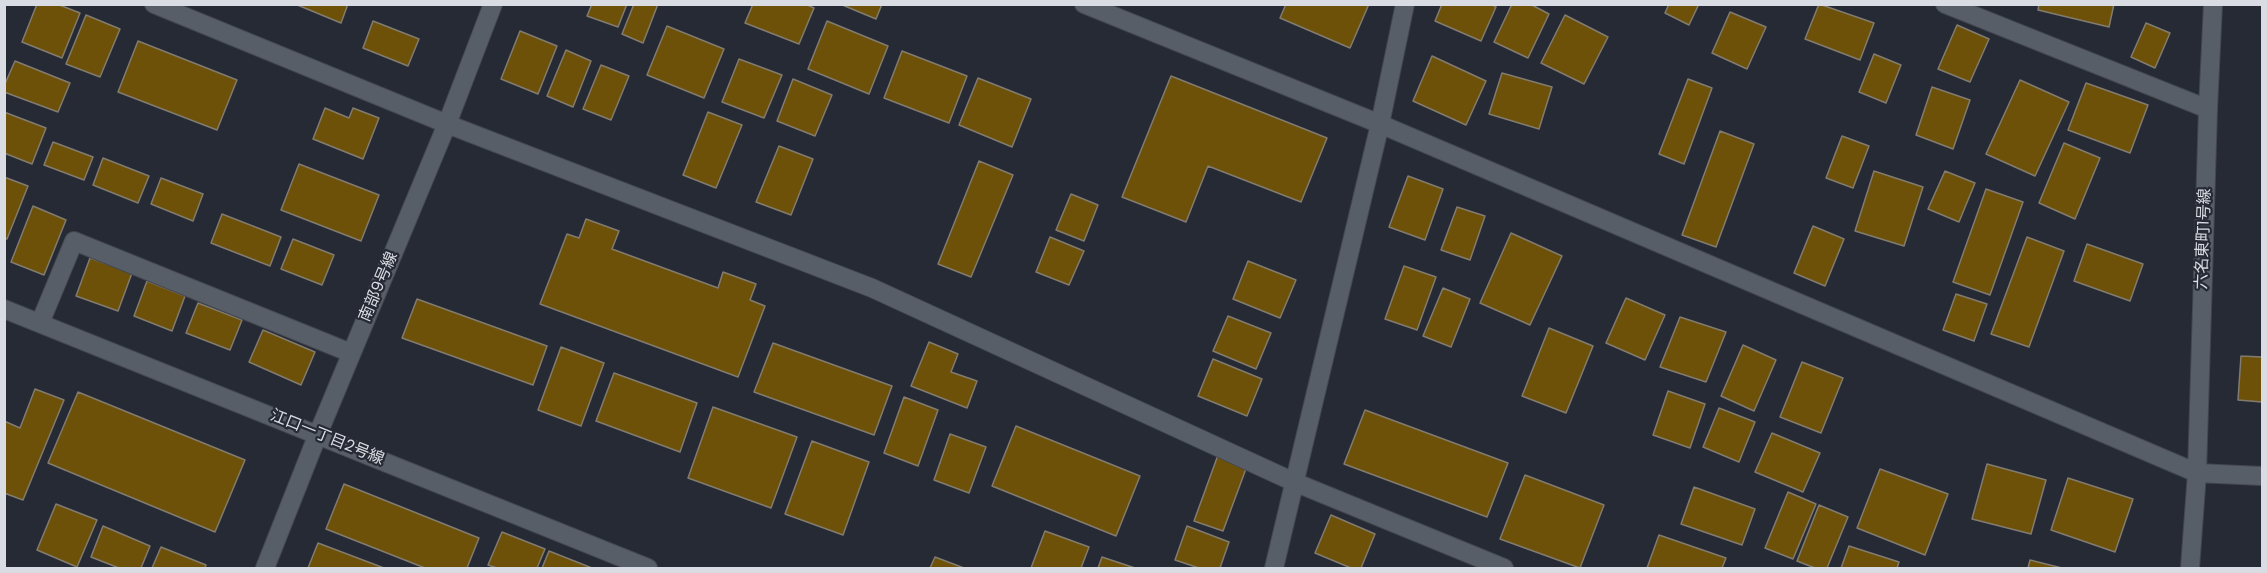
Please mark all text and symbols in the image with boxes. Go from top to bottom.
street label: 六名東町1号線 [2193,188,2215,290]
street label: 南部9号線 [356,249,402,325]
street label: 江口一丁目2号線 [267,406,387,470]

